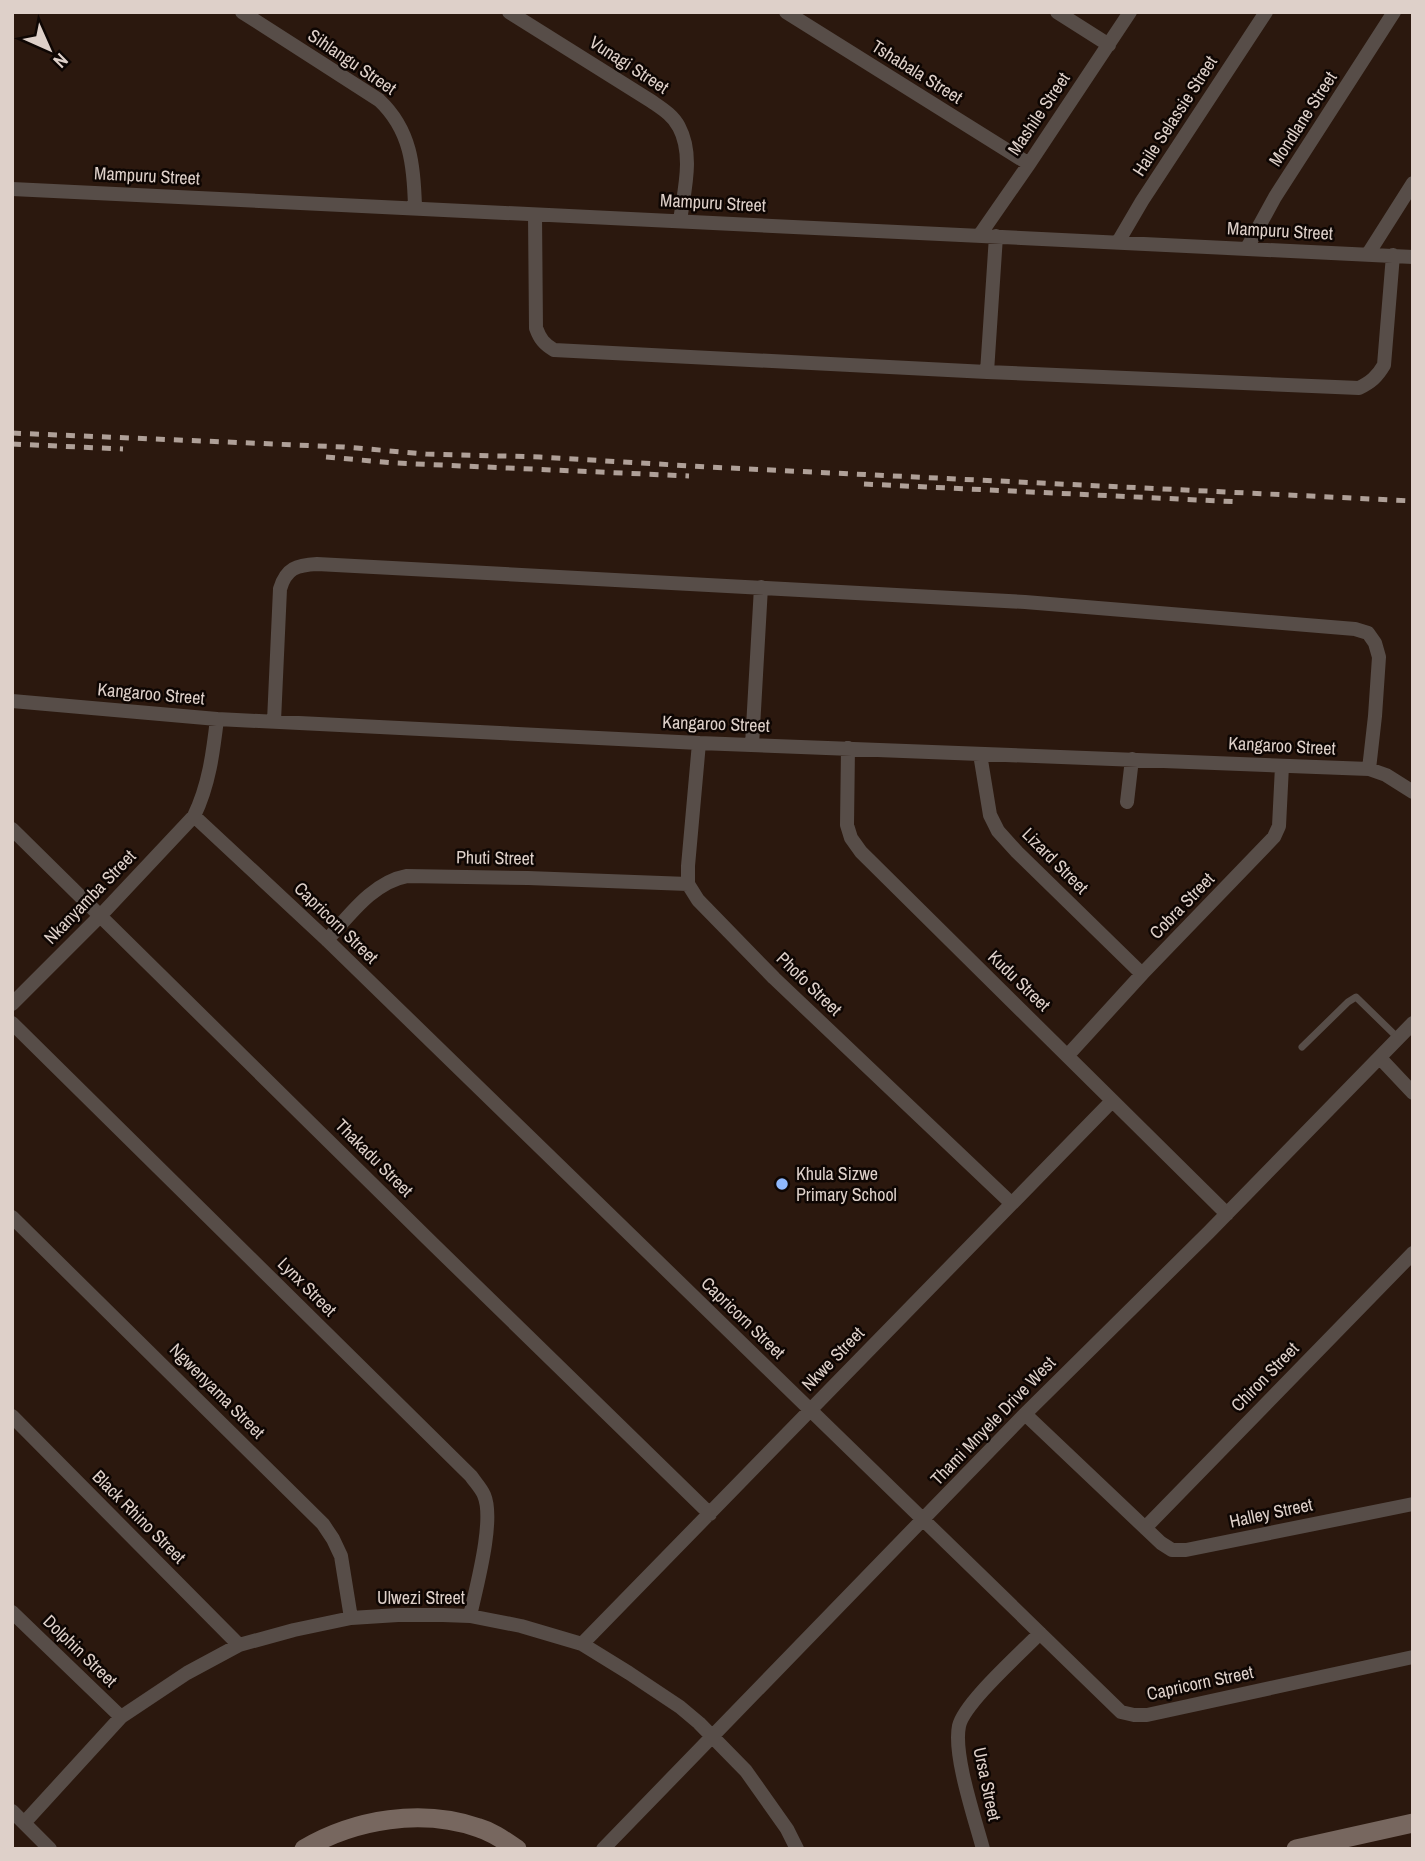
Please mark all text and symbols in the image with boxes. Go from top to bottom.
north arrow [14,14,84,84]
street label: Sihlangu Street [303,23,401,100]
street label: Vunagi Street [585,30,674,100]
street label: Tshabala Street [867,34,968,109]
text: N [48,48,74,74]
street label: Haile Selassie Street [1126,51,1223,181]
street label: Mashile Street [1002,67,1076,160]
street label: Mondlane Street [1263,67,1343,171]
street label: Mampuru Street [94,160,201,191]
street label: Mampuru Street [660,187,767,218]
street label: Mampuru Street [1227,215,1334,246]
street label: Kangaroo Street [96,676,206,711]
street label: Kangaroo Street [662,709,770,738]
street label: Kangaroo Street [1228,730,1336,761]
street label: Lizard Street [1017,822,1094,899]
street label: Nkanyamba Street [38,844,141,949]
street label: Phuti Street [456,844,534,871]
street label: Cobra Street [1144,867,1220,944]
street label: Capricorn Street [289,876,384,969]
street label: Kudu Street [983,945,1056,1017]
street label: Phofo Street [771,946,848,1021]
street label: Thakadu Street [330,1113,419,1202]
place label: Khula Sizwe Primary School [796,1161,897,1207]
marker: Khula Sizwe Primary School [774,1176,790,1192]
street label: Lynx Street [272,1252,342,1322]
street label: Capricorn Street [696,1271,791,1364]
street label: Nkwe Street [796,1321,870,1396]
street label: Chiron Street [1225,1336,1304,1417]
street label: Ngwenyama Street [164,1337,271,1444]
street label: Thami Mnyele Drive West [924,1351,1061,1491]
street label: Black Rhino Street [87,1464,192,1569]
street label: Halley Street [1227,1491,1315,1534]
street label: Ulwezi Street [377,1585,465,1610]
street label: Dolphin Street [38,1609,123,1692]
street label: Capricorn Street [1144,1659,1255,1706]
street label: Ursa Street [968,1745,1007,1823]

